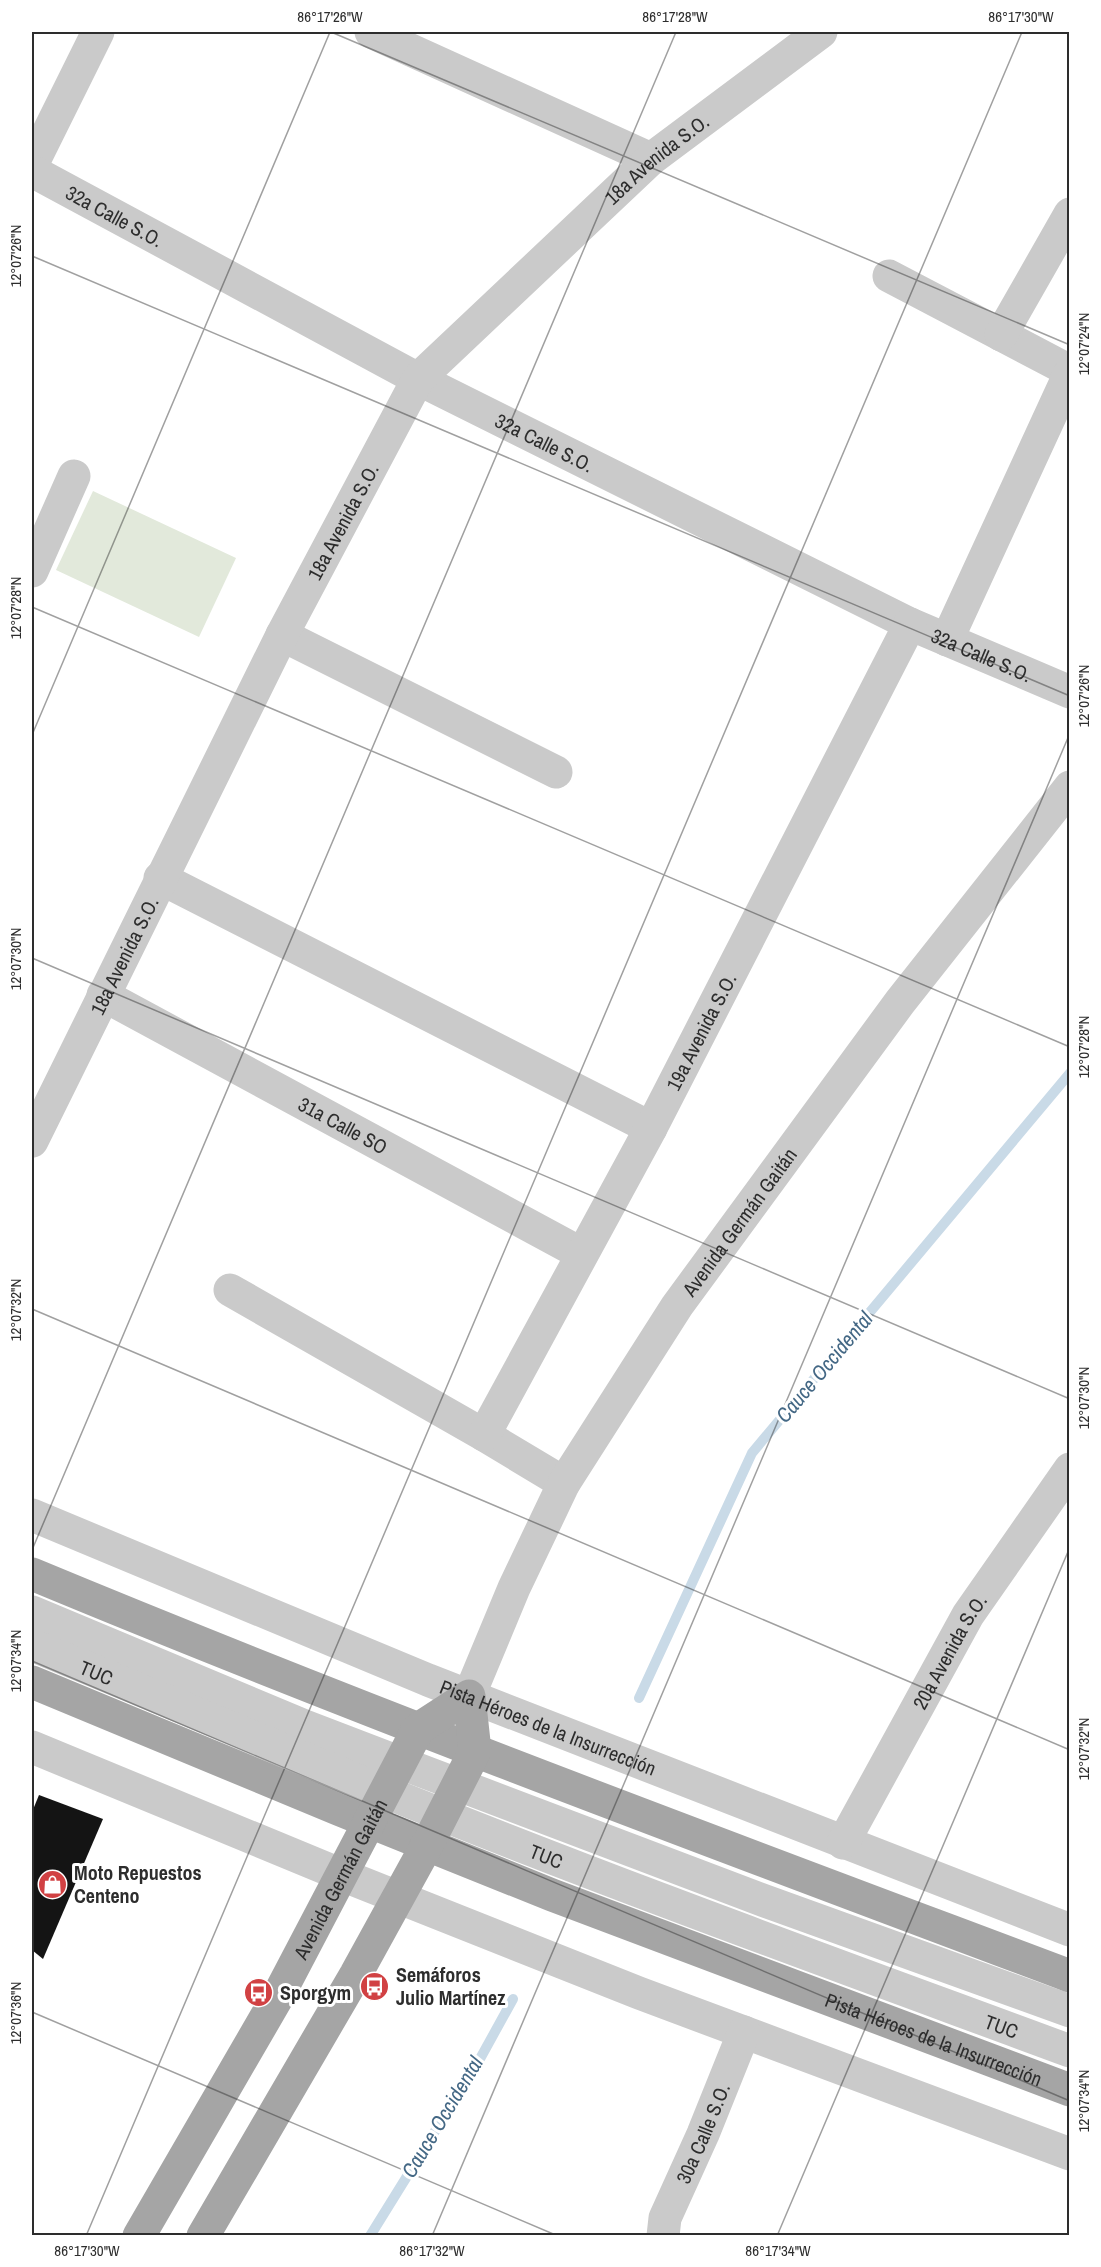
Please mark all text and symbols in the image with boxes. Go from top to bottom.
text: 86°17'26"W [297,6,363,27]
text: 86°17'28"W [642,6,708,27]
text: 86°17'30"W [988,6,1054,27]
street label: 18a Avenida S.O. [598,107,714,210]
street label: 32a Calle S.O. [61,178,168,253]
text: 12°07'26"N [5,225,26,287]
text: 12°07'24"N [1073,313,1094,375]
street label: 32a Calle S.O. [491,406,598,478]
street label: 18a Avenida S.O. [300,458,384,584]
text: 12°07'28"N [5,577,26,639]
street label: 32a Calle S.O. [927,621,1036,688]
text: 12°07'26"N [1073,665,1094,727]
street label: 18a Avenida S.O. [83,892,164,1019]
text: 12°07'30"N [5,928,26,990]
street label: 19a Avenida S.O. [659,968,742,1095]
text: 12°07'28"N [1073,1016,1094,1078]
street label: 31a Calle SO [294,1090,392,1160]
street label: Avenida Germán Gaitán [675,1142,802,1302]
text: 12°07'32"N [5,1279,26,1341]
water label: Cauce Occidental [769,1304,880,1429]
text: 12°07'30"N [1073,1367,1094,1429]
street label: 20a Avenida S.O. [906,1588,992,1714]
text: 12°07'34"N [5,1630,26,1692]
street label: TUC [76,1653,117,1691]
street label: Pista Héroes de la Insurrección [436,1673,660,1781]
text: 12°07'32"N [1073,1718,1094,1780]
street label: Avenida Germán Gaitán [286,1794,393,1964]
street label: TUC [526,1837,567,1874]
place label: Moto Repuestos Centeno [74,1859,202,1909]
shop icon: Moto Repuestos Centeno [37,1868,69,1900]
place label: Semáforos Julio Martínez [396,1961,505,2011]
bus stop icon: Semáforos Julio Martínez [359,1970,391,2002]
bus stop icon: Sporgym [243,1976,275,2008]
place label: Sporgym [280,1979,351,2006]
text: 12°07'36"N [5,1982,26,2044]
street label: Pista Héroes de la Insurrección [822,1986,1046,2092]
street label: TUC [981,2007,1022,2044]
water label: Cauce Occidental [394,2050,490,2183]
text: 12°07'34"N [1073,2070,1094,2132]
street label: 30a Calle S.O. [669,2079,736,2188]
text: 86°17'30"W [54,2240,120,2261]
text: 86°17'32"W [399,2240,465,2261]
text: 86°17'34"W [745,2240,811,2261]

